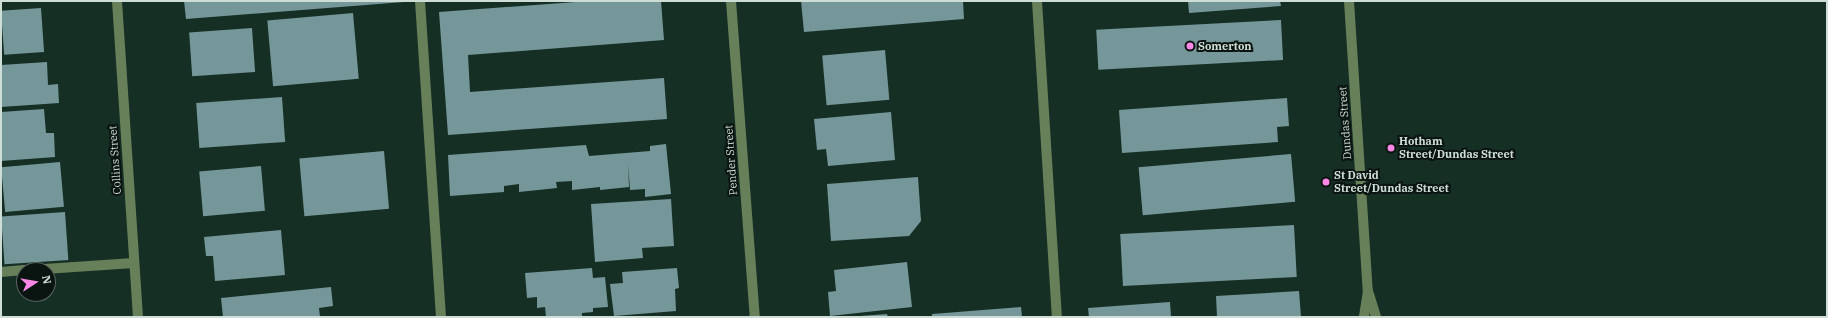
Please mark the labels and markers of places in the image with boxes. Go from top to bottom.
place label: Somerton [1198,39,1252,53]
marker: Somerton [1185,41,1195,51]
place label: Hotham Street/Dundas Street [1399,135,1514,161]
marker: Hotham Street/Dundas Street [1386,143,1396,153]
place label: St David Street/Dundas Street [1334,169,1449,195]
marker: St David Street/Dundas Street [1321,177,1331,187]

